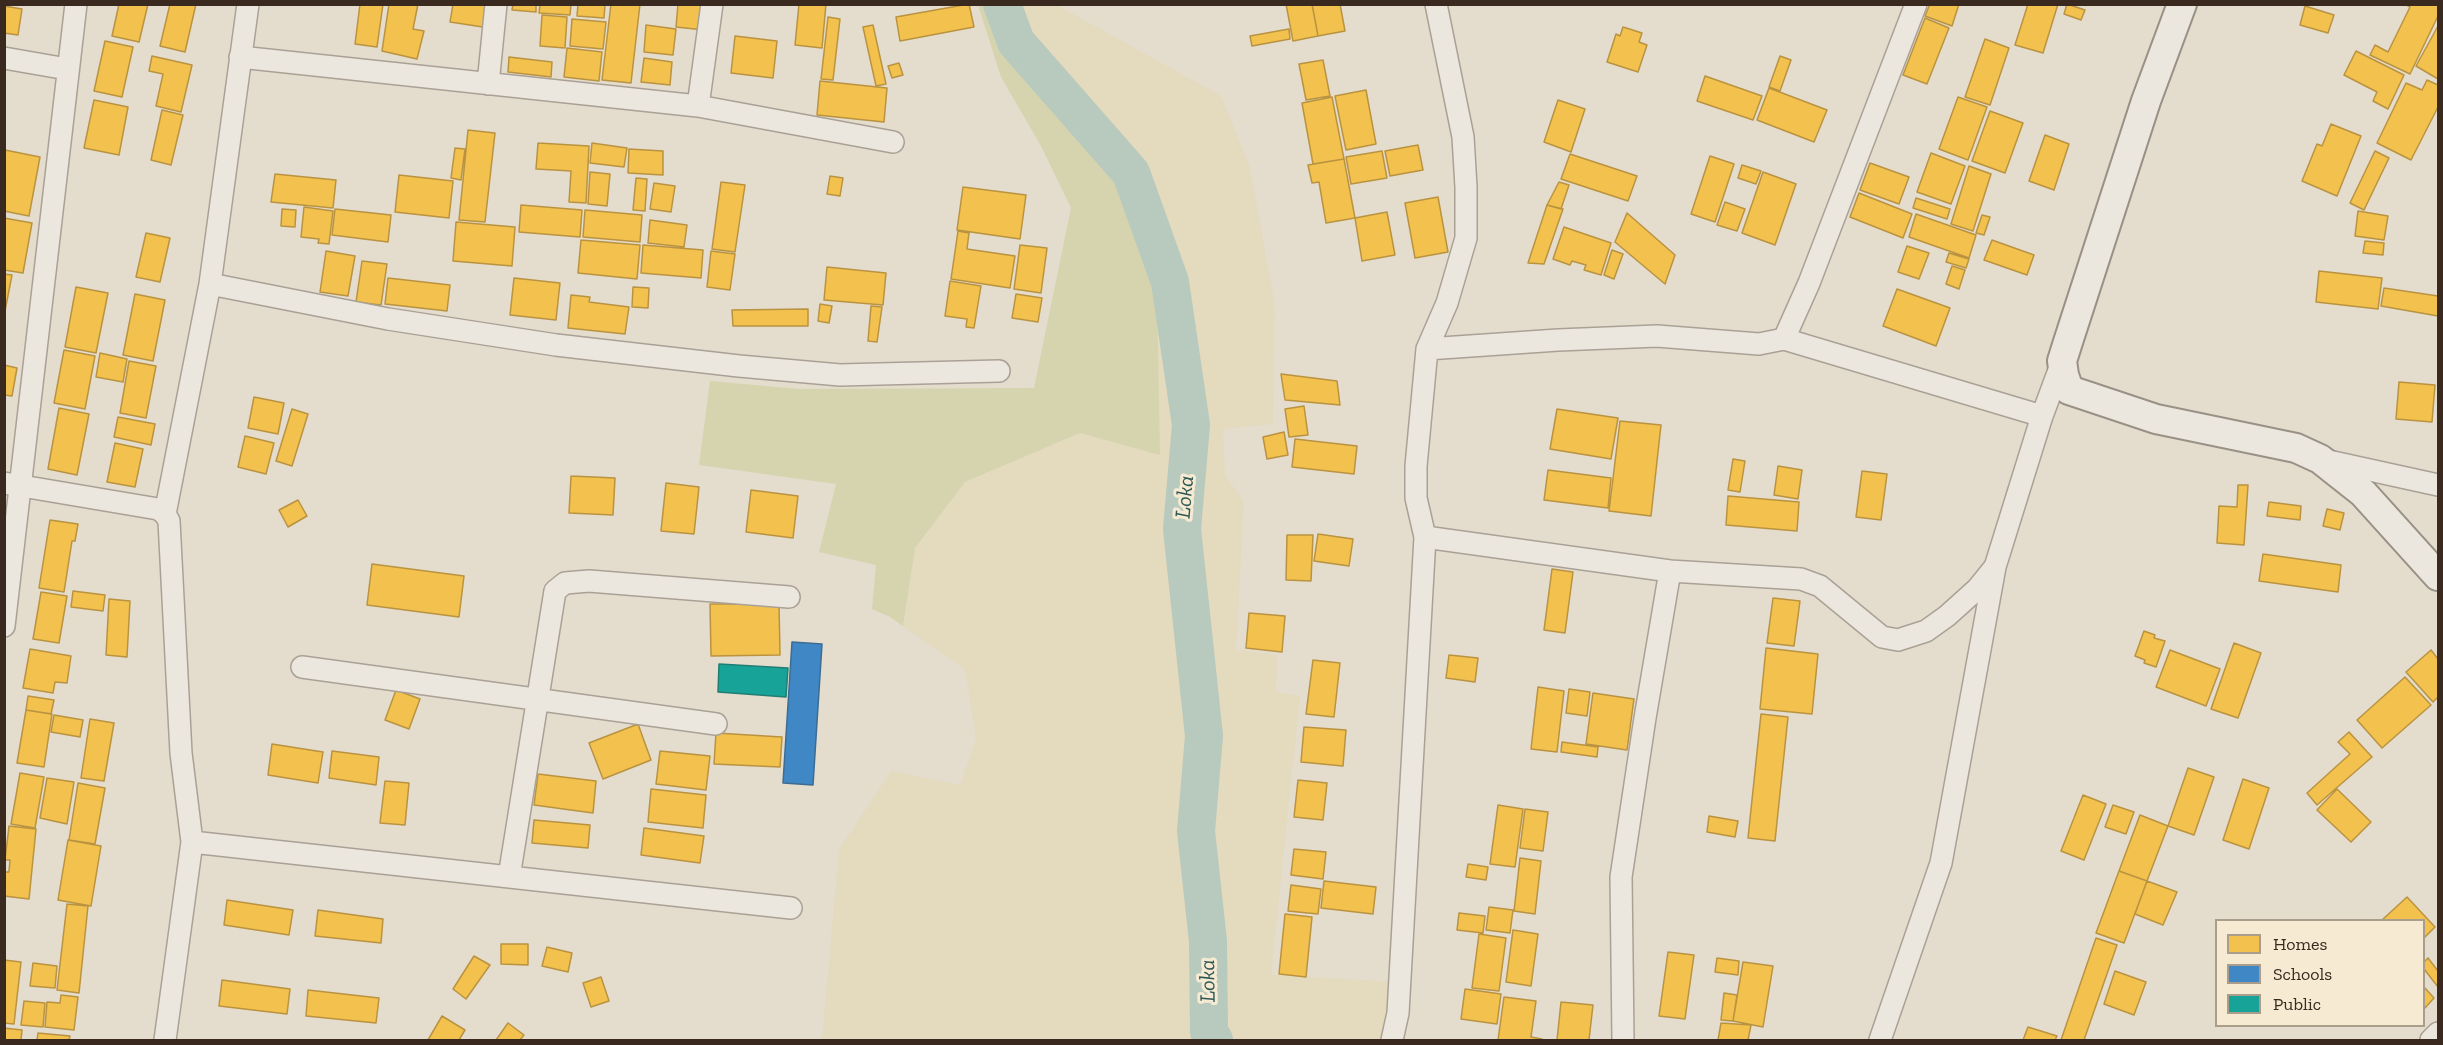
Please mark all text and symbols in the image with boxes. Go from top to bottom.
water label: Loka [1170,475,1200,519]
legend [2215,919,2425,1027]
text: Homes [2273,933,2327,955]
water label: Loka [1194,959,1222,1003]
text: Schools [2273,963,2332,985]
text: Public [2273,993,2321,1015]

